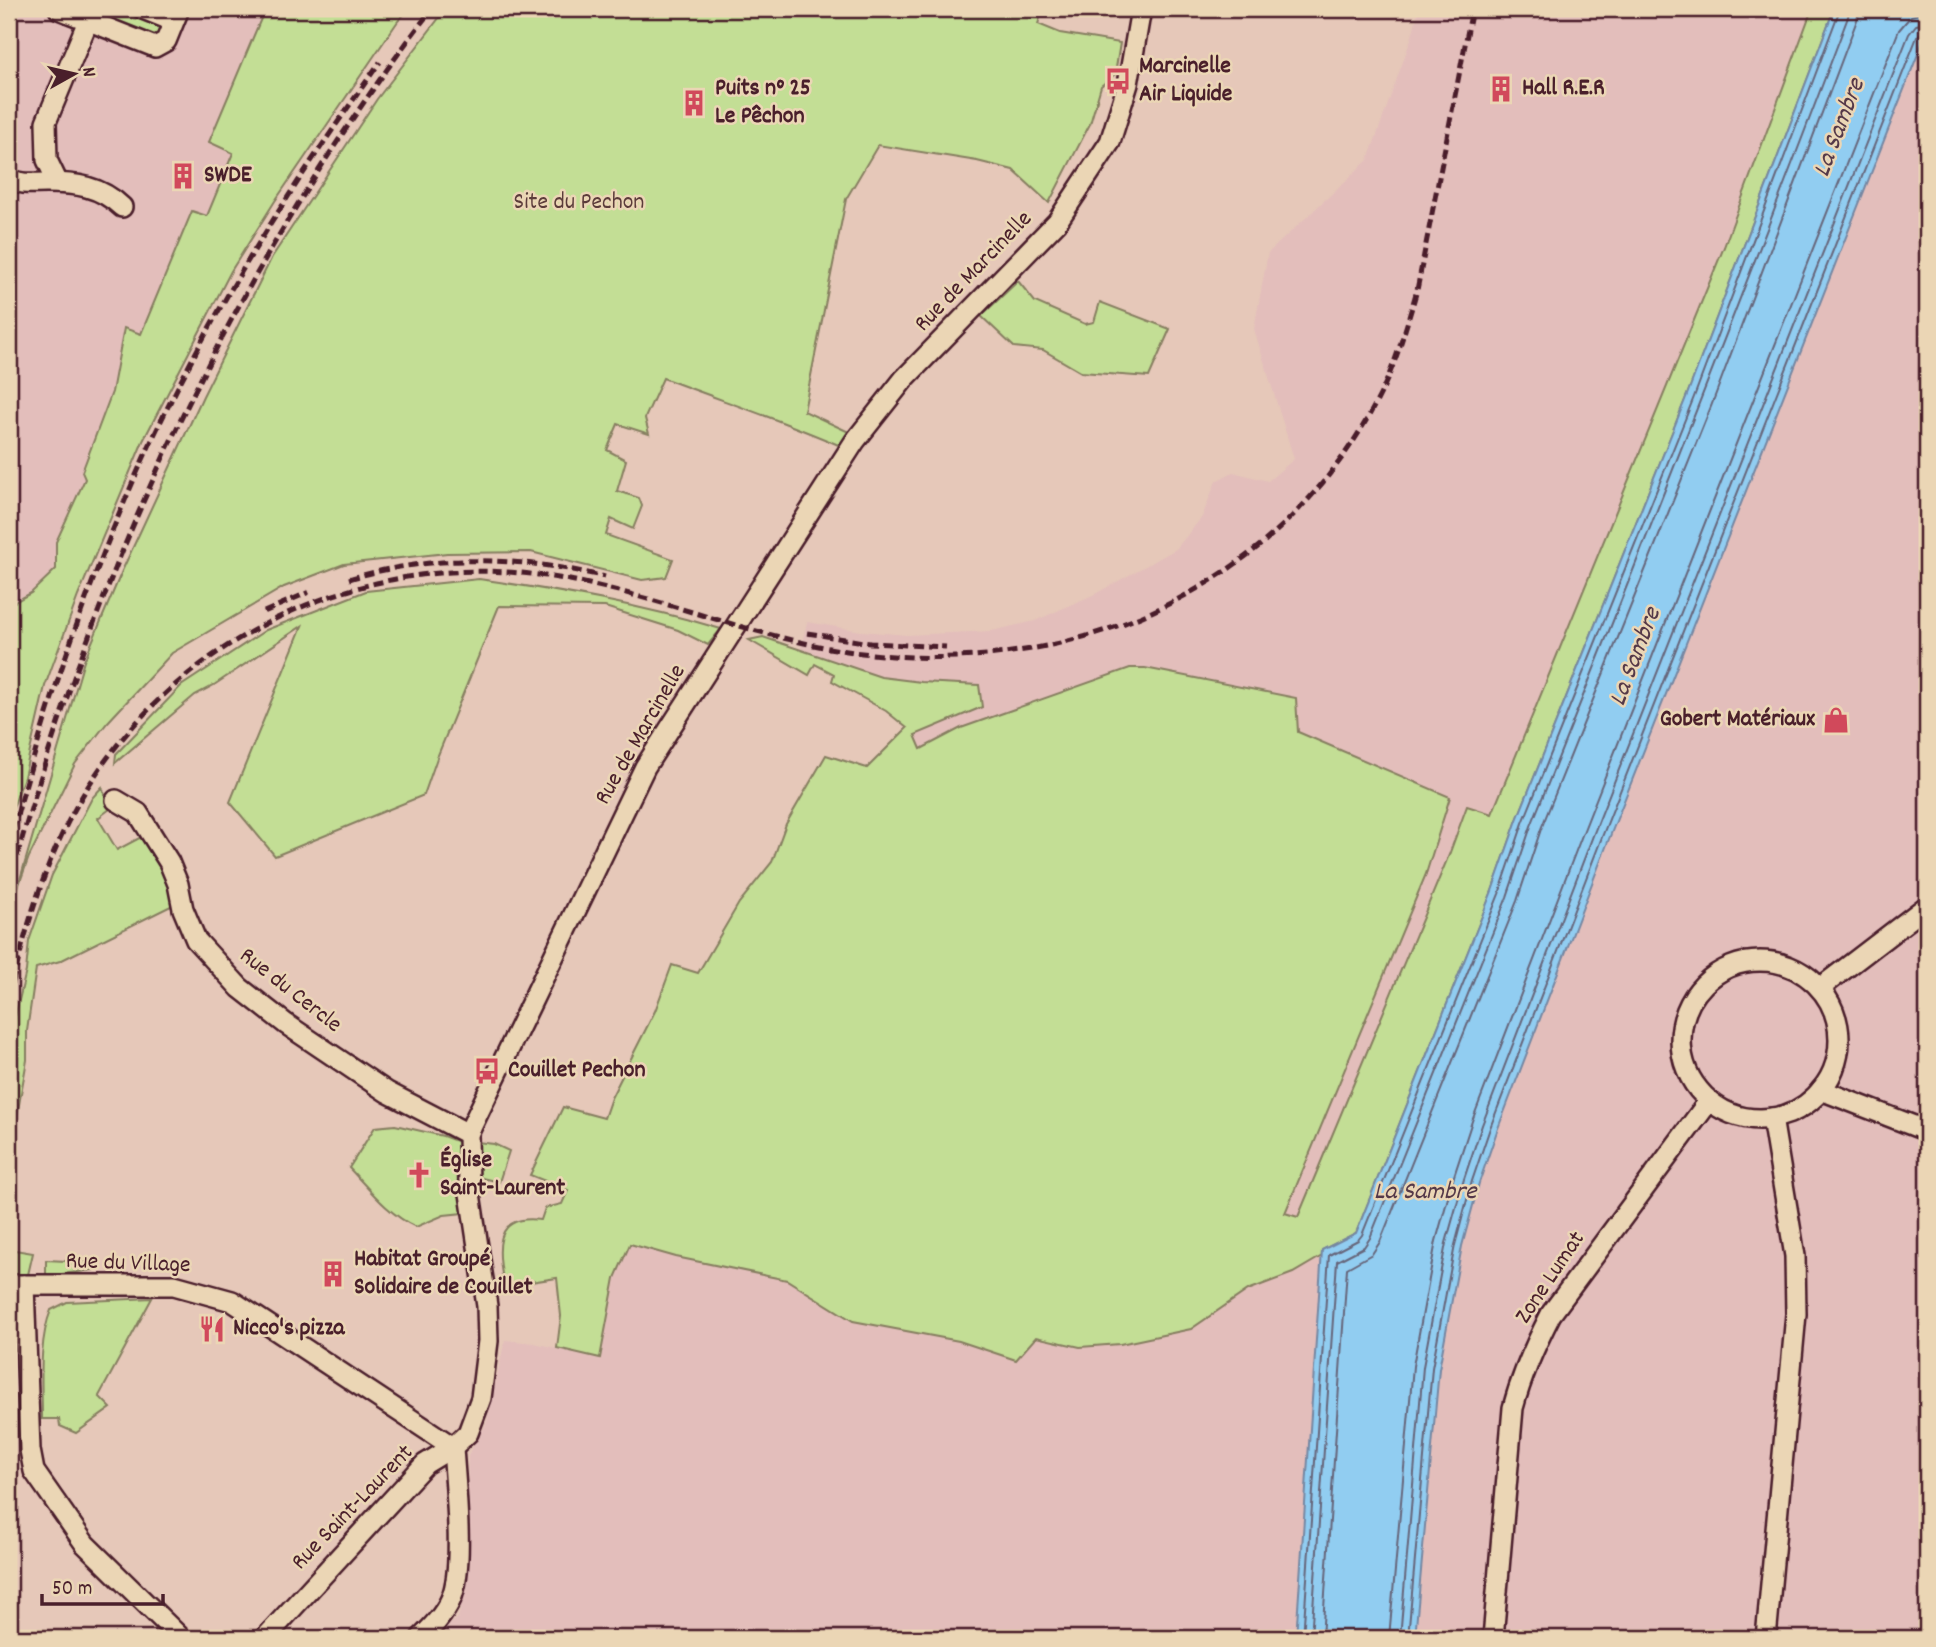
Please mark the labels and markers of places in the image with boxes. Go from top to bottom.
place label: Marcinelle Air Liquide [1139,50,1233,112]
bus stop icon: Marcinelle Air Liquide [1103,66,1133,96]
place label: Puits n° 25 Le Pêchon [715,72,811,134]
place label: Hall R.E.R [1522,72,1605,106]
building icon: Hall R.E.R [1486,74,1516,104]
building icon: Puits n° 25 Le Pêchon [679,88,709,118]
place label: SWDE [204,159,253,193]
building icon: SWDE [168,161,198,191]
place label: Gobert Matériaux [1660,703,1815,737]
shop icon: Gobert Matériaux [1821,705,1851,735]
place label: Couillet Pechon [508,1054,645,1088]
bus stop icon: Couillet Pechon [472,1056,502,1086]
place label: Église Saint-Laurent [440,1144,565,1206]
church icon: Église Saint-Laurent [404,1160,434,1190]
place label: Habitat Groupé Solidaire de Couillet [354,1243,533,1305]
building icon: Habitat Groupé Solidaire de Couillet [318,1259,348,1289]
place label: Nicco's pizza [233,1312,345,1346]
restaurant icon: Nicco's pizza [197,1314,227,1344]

